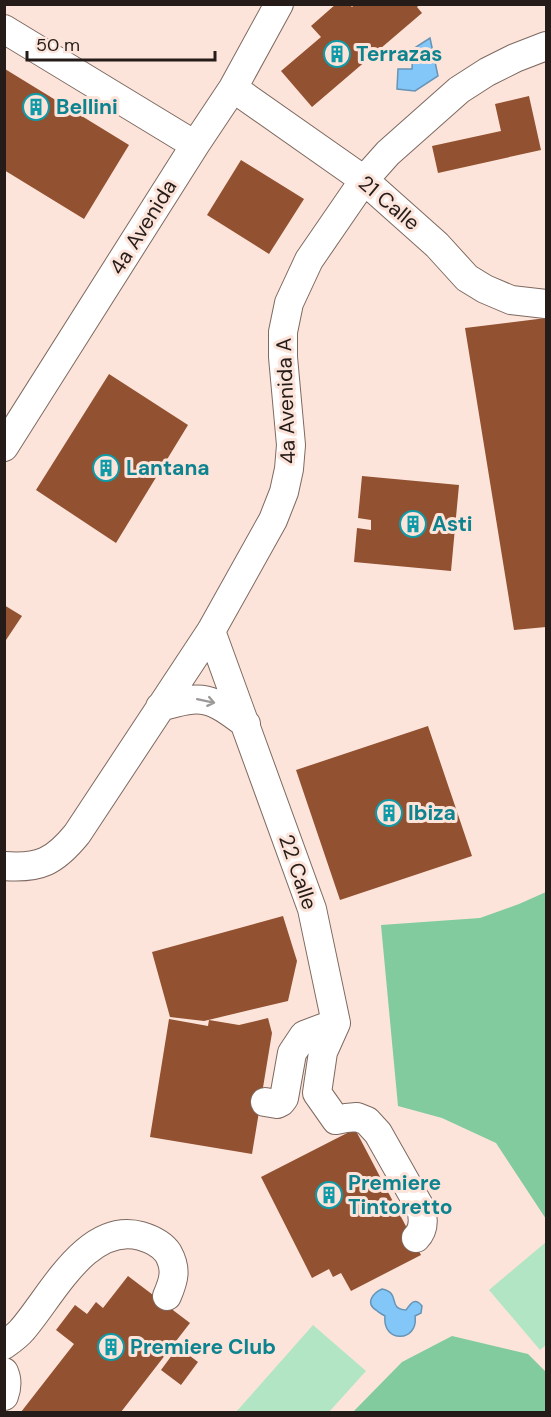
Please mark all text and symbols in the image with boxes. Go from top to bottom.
scale bar [27,24,214,62]
text: 50 m [36,33,80,57]
building icon: Terrazas [322,39,352,69]
place label: Terrazas [356,40,443,68]
building icon: Bellini [21,92,51,122]
place label: Bellini [56,93,118,121]
street label: 21 Calle [352,169,426,237]
street label: 4a Avenida [103,174,183,280]
street label: 4a Avenida A [270,337,302,465]
building icon: Lantana [91,453,121,483]
place label: Lantana [126,454,210,482]
building icon: Asti [398,509,428,539]
place label: Asti [432,510,473,538]
one-way arrow [196,696,215,708]
building icon: Ibiza [374,798,404,828]
place label: Ibiza [408,799,456,827]
street label: 22 Calle [272,831,324,913]
place label: Premiere Tintoretto [348,1169,453,1221]
building icon: Premiere Tintoretto [314,1180,344,1210]
building icon: Premiere Club [96,1332,126,1362]
place label: Premiere Club [130,1333,276,1361]

